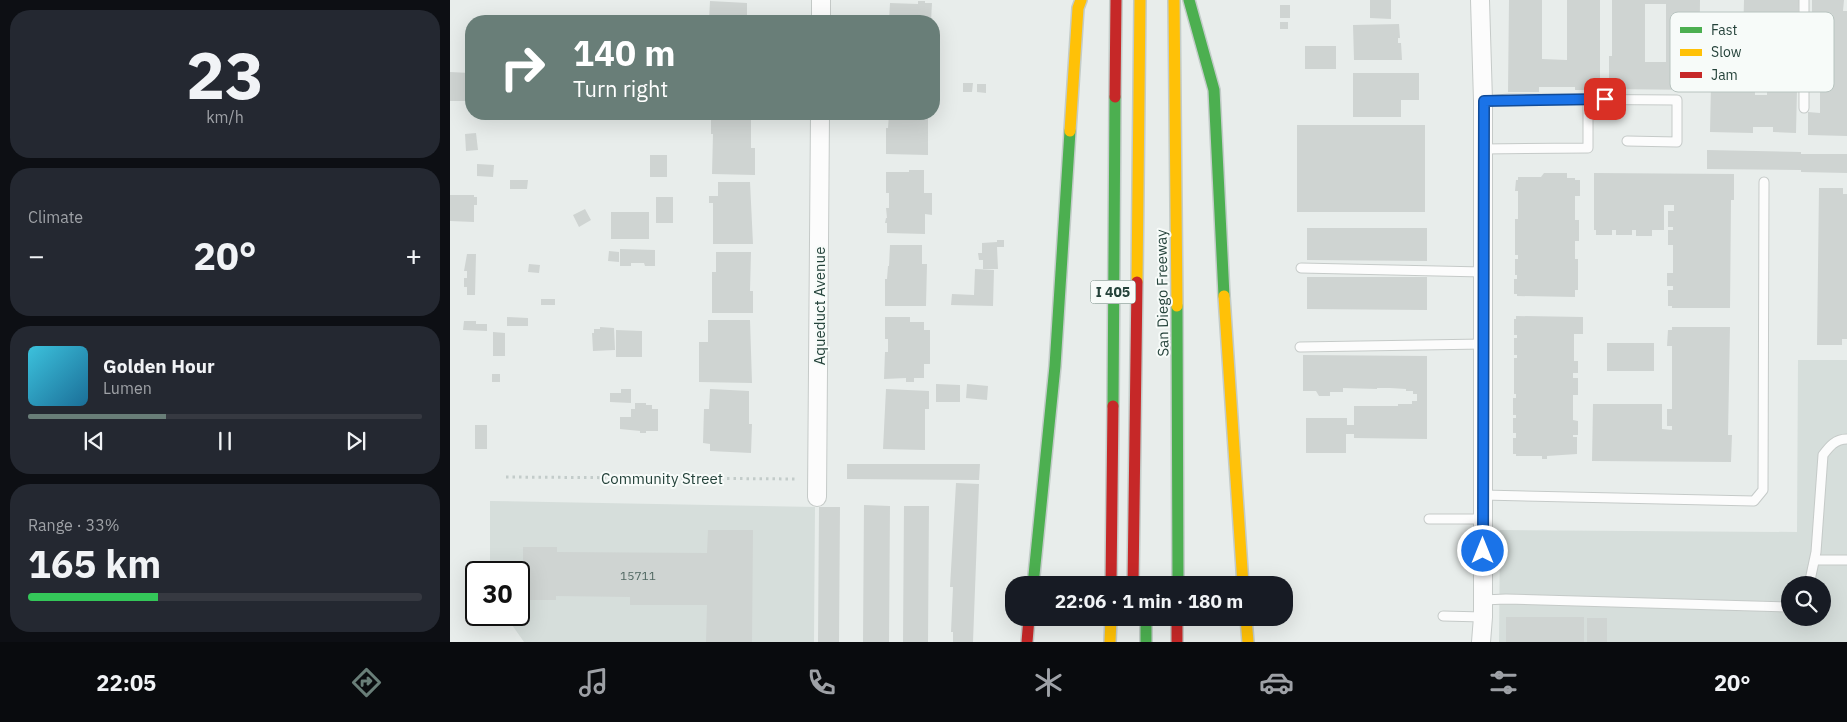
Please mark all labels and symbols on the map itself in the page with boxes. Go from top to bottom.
legend [1670,12,1834,92]
text: Fast [1711,21,1737,39]
text: Slow [1711,43,1742,61]
text: Jam [1711,66,1738,84]
pin [1584,78,1626,120]
street label: San Diego Freeway [1151,229,1173,357]
street label: Aqueduct Avenue [810,247,829,365]
road number: I 405 [1090,280,1136,304]
street label: Community Street [601,469,723,488]
position arrow [1456,524,1508,576]
speed limit sign: 30 [465,561,530,626]
house number: 15711 [620,568,656,583]

